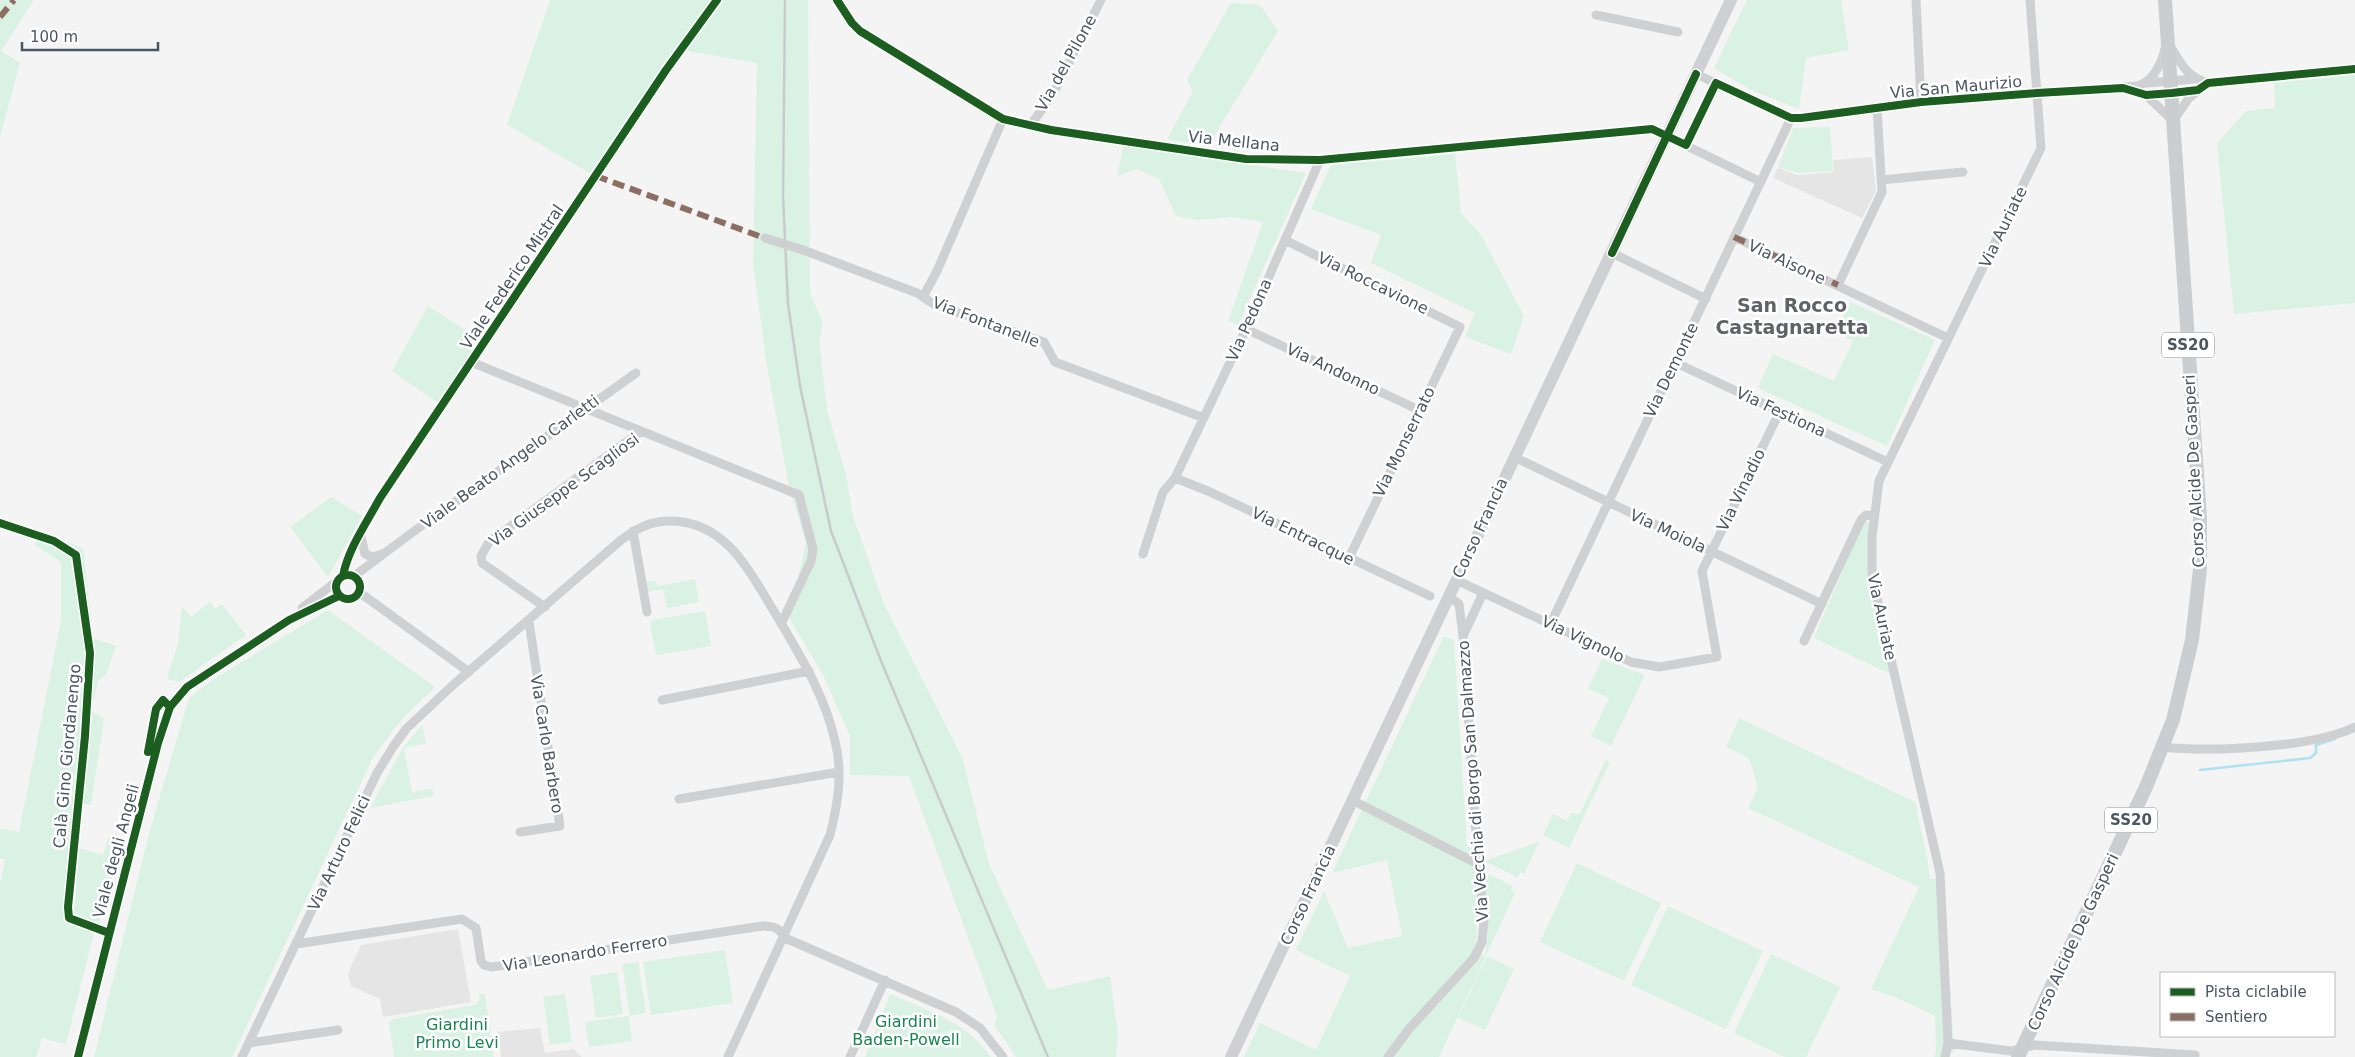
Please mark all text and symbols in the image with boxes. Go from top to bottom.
street label: Via del Pilone [1032,11,1100,115]
scale bar [22,20,159,52]
text: 100 m [30,28,78,46]
street label: Via San Maurizio [1889,72,2023,102]
street label: Via Mellana [1187,127,1281,155]
street label: Via Auriate [1975,183,2031,271]
street label: Viale Federico Mistral [456,201,568,353]
street label: Via Aisone [1745,236,1829,288]
street label: Via Roccavione [1314,248,1432,318]
street label: Via Pedona [1222,276,1276,364]
street label: Via Fontanelle [930,293,1042,351]
district label: San Rocco Castagnaretta [1715,294,1869,338]
street label: Via Demonte [1640,319,1702,421]
road number: SS20 [2162,332,2214,358]
street label: Via Andonno [1283,339,1383,399]
street label: Corso Alcide De Gasperi [2179,374,2209,568]
street label: Via Festiona [1733,383,1829,441]
street label: Via Monserrato [1369,384,1439,500]
street label: Viale Beato Angelo Carletti [417,391,603,533]
street label: Via Giuseppe Scagliosi [485,429,643,551]
street label: Via Vinadio [1713,446,1769,534]
street label: Corso Francia [1448,475,1512,581]
street label: Via Entracque [1249,503,1357,569]
street label: Via Moiola [1627,505,1709,557]
street label: Via Auriate [1864,572,1900,662]
street label: Via Vignolo [1539,612,1627,666]
street label: Via Vecchia di Borgo San Dalmazzo [1454,640,1492,922]
street label: Calà Gino Giordanengo [49,663,85,849]
street label: Via Carlo Barbero [527,673,567,815]
street label: Viale degli Angeli [89,782,143,920]
street label: Via Arturo Felici [304,792,374,914]
road number: SS20 [2105,808,2157,832]
street label: Corso Francia [1276,842,1340,948]
street label: Corso Alcide De Gasperi [2024,850,2122,1034]
street label: Via Leonardo Ferrero [502,931,668,975]
legend [2160,972,2335,1037]
text: Pista ciclabile [2205,983,2307,1001]
text: Sentiero [2205,1008,2268,1026]
park label: Giardini Baden-Powell [852,1012,960,1049]
park label: Giardini Primo Levi [415,1015,499,1052]

